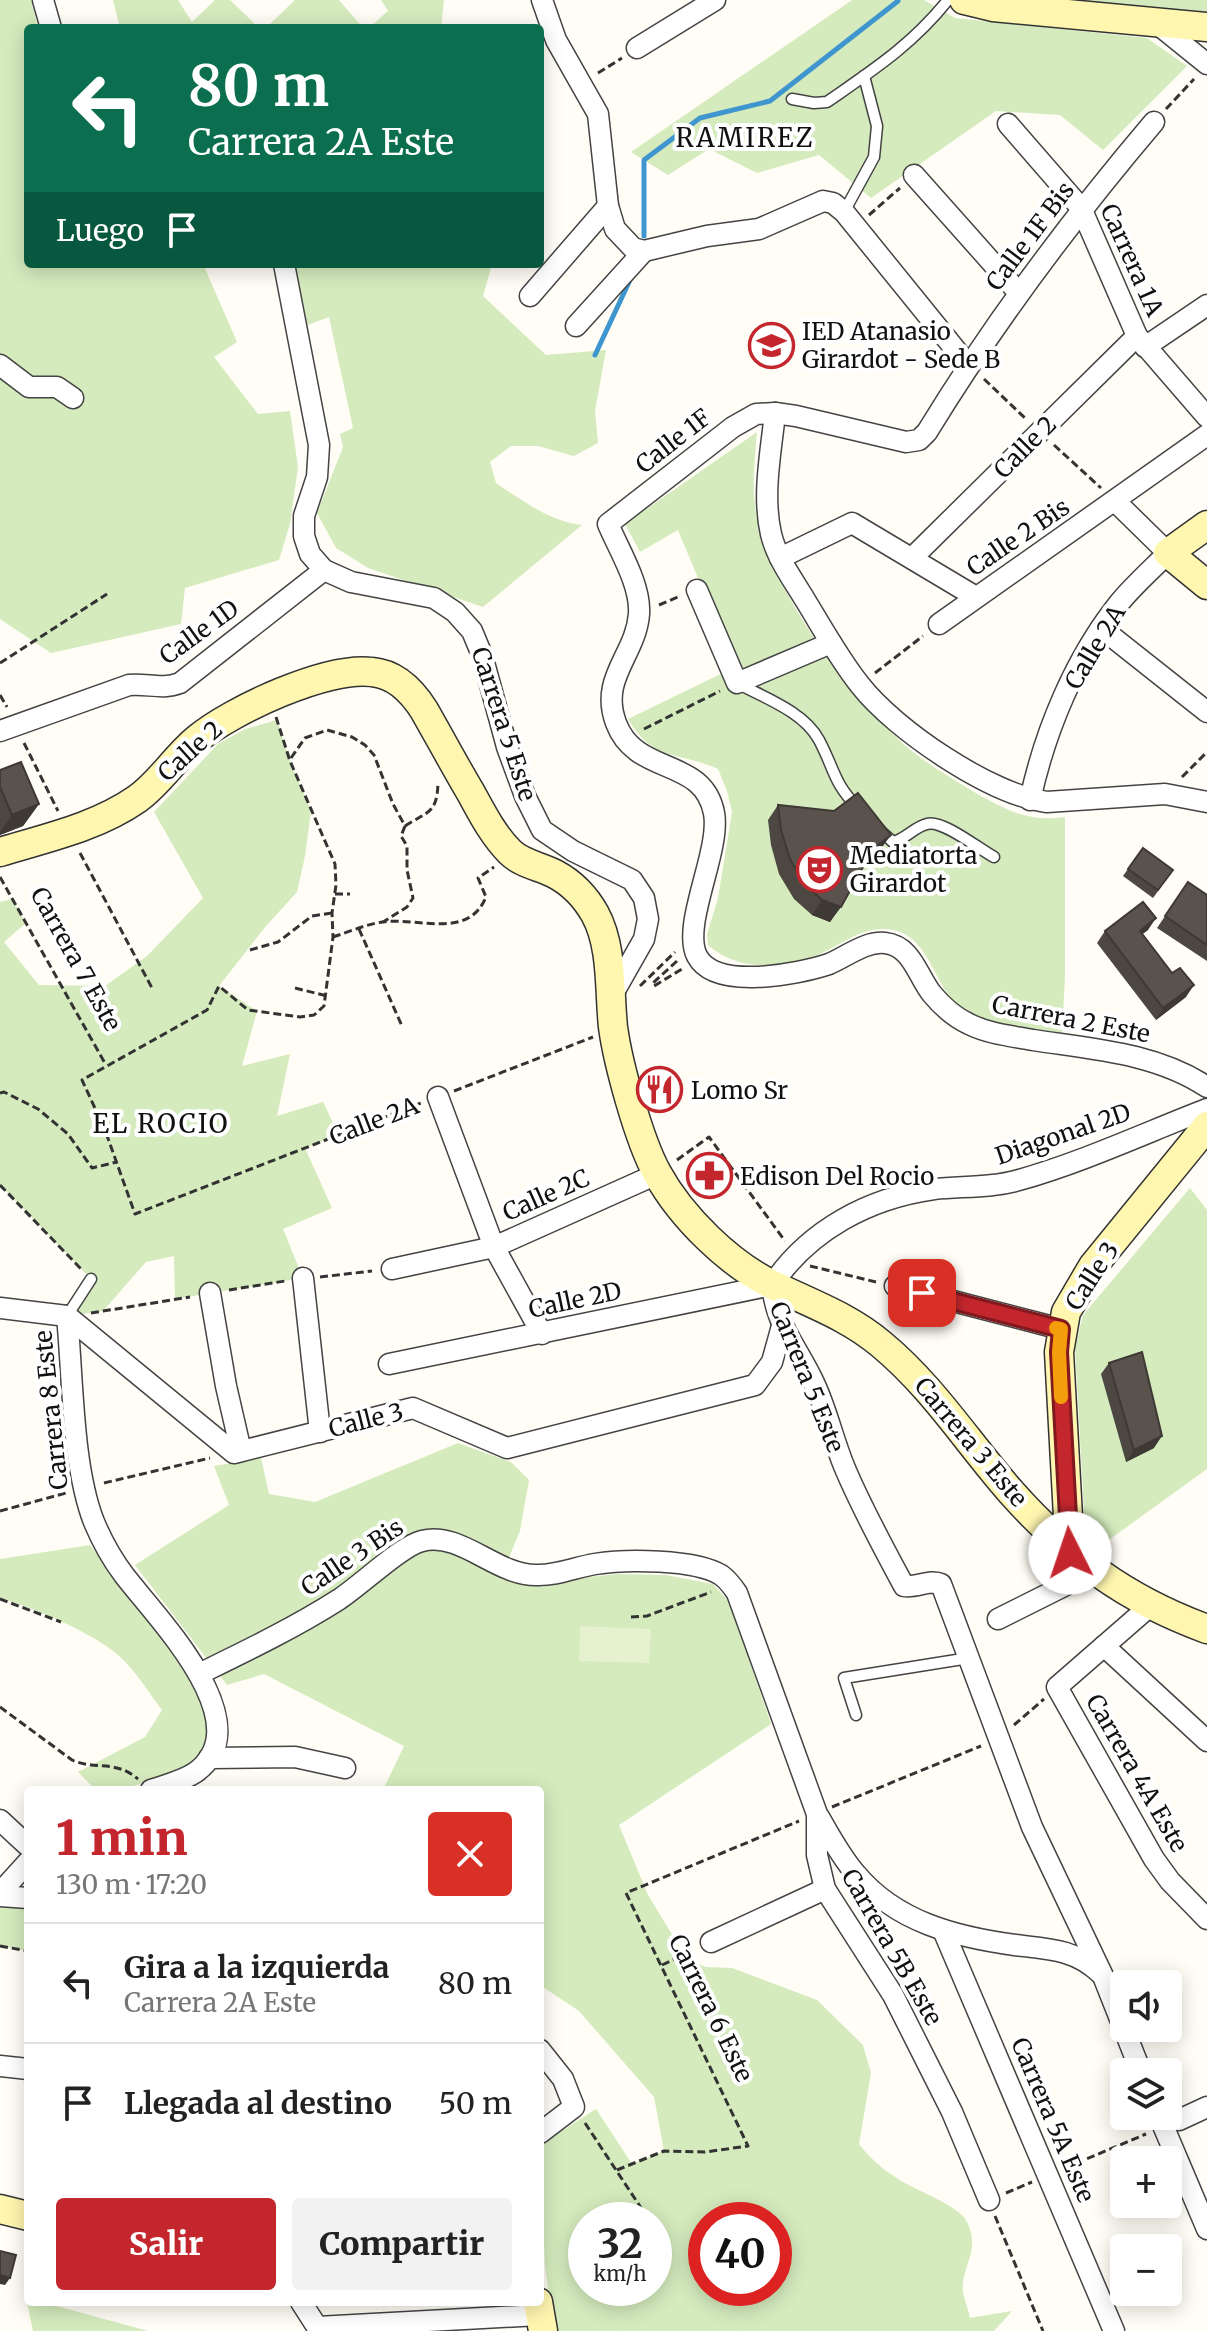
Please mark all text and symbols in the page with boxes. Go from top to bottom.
text: 80 m [188,51,329,121]
icon: left [56,56,160,160]
text: Carrera 2A Este [188,120,454,165]
district label: RAMIREZ [675,121,815,154]
street label: Calle 1F Bis [979,175,1081,297]
street label: Carrera 1A [1094,199,1171,322]
icon: arrive [160,208,204,252]
text: Luego [56,211,144,249]
place label: IED Atanasio Girardot - Sede B [802,316,1000,375]
school or university icon: IED Atanasio Girardot - Sede B [747,321,795,369]
street label: Calle 1F [629,402,717,480]
street label: Calle 2 [987,409,1063,485]
street label: Calle 2 Bis [961,491,1075,583]
street label: Calle 1D [153,593,245,671]
street label: Calle 2A [1058,598,1133,695]
street label: Carrera 5 Este [465,643,543,805]
street label: Calle 2 [151,714,229,788]
place label: Mediatorta Girardot [850,840,978,899]
theatre icon: Mediatorta Girardot [795,845,843,893]
street label: Carrera 7 Este [24,882,128,1036]
street label: Carrera 2 Este [989,989,1153,1049]
restaurant icon: Lomo Sr [636,1066,684,1114]
place label: Lomo Sr [691,1075,788,1106]
street label: Calle 2A [325,1089,424,1152]
street label: Diagonal 2D [991,1096,1135,1172]
district label: EL ROCIO [92,1107,230,1140]
pharmacy icon: Edison Del Rocio [685,1152,733,1200]
place label: Edison Del Rocio [740,1161,934,1192]
street label: Calle 2C [498,1162,594,1228]
street label: Calle 3 [1058,1236,1126,1316]
pin [888,1259,956,1327]
icon: arrive [900,1271,944,1315]
street label: Calle 2D [526,1275,624,1325]
street label: Carrera 5 Este [763,1297,851,1457]
street label: Carrera 8 Este [27,1329,75,1491]
street label: Carrera 3 Este [908,1371,1034,1513]
street label: Calle 3 [326,1396,406,1444]
street label: Calle 3 Bis [295,1511,409,1603]
position arrow [1028,1511,1112,1595]
street label: Carrera 4A Este [1079,1688,1195,1858]
text: 1 min [56,1808,188,1868]
button: close [428,1812,512,1896]
street label: Carrera 5B Este [835,1863,949,2031]
text: 130 m · 17:20 [56,1868,207,1901]
street label: Carrera 6 Este [662,1929,760,2087]
text: Gira a la izquierda [124,1948,390,1986]
icon: left [56,1961,100,2005]
text: 80 m [438,1964,512,2002]
map controls [1110,1970,1182,2306]
button: sound [1110,1970,1182,2042]
text: Carrera 2A Este [124,1986,316,2019]
street label: Carrera 5A Este [1004,2033,1102,2207]
button: layers [1110,2058,1182,2130]
icon: arrive [56,2081,100,2125]
text: Llegada al destino [124,2084,392,2122]
text: 50 m [439,2084,512,2122]
button: + [1110,2146,1182,2218]
button: Salir [56,2198,276,2290]
button: Compartir [292,2198,512,2290]
speed limit sign: 40 [688,2202,792,2306]
text: 32 [597,2219,643,2269]
button: − [1110,2234,1182,2306]
text: km/h [594,2261,646,2286]

